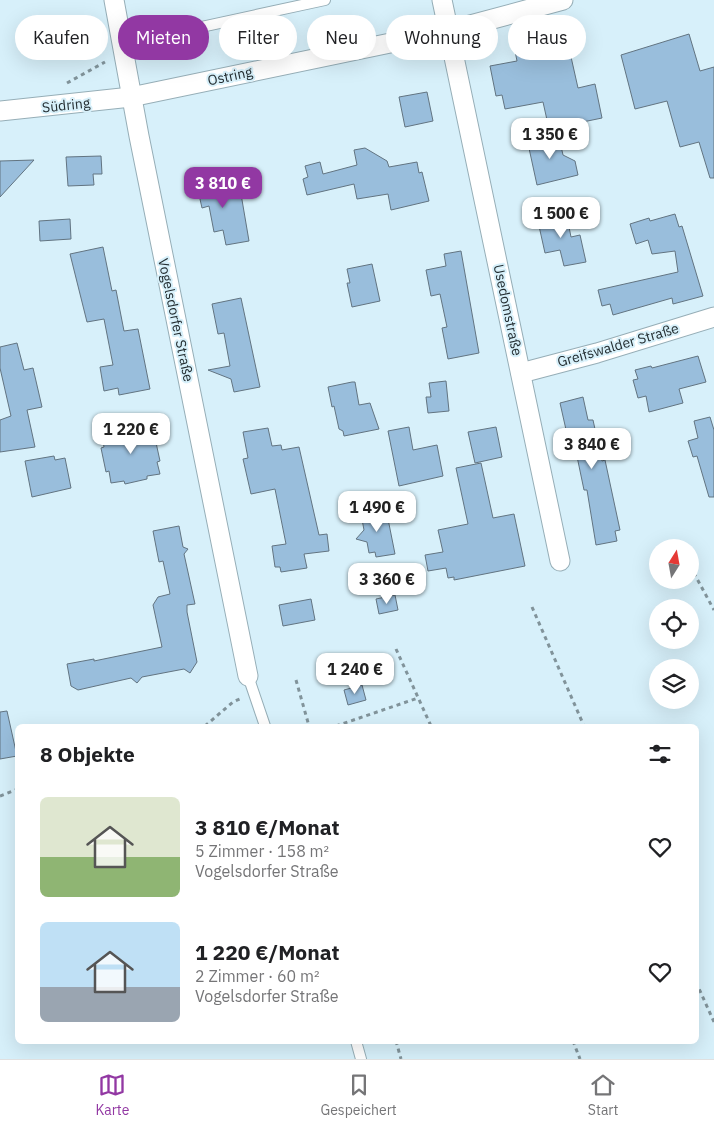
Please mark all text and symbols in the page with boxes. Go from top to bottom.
chip: Kaufen [15,15,108,60]
chip: Mieten [118,15,209,60]
chip: Filter [219,15,297,60]
chip: Neu [307,15,376,60]
chip: Wohnung [386,15,498,60]
chip: Haus [508,15,586,60]
street label: Ostring [206,62,255,90]
street label: Südring [41,93,91,116]
pin: 1 350 € [504,118,596,160]
text: 1 350 € [522,124,578,144]
pin: 3 810 € [177,166,269,209]
text: 3 810 € [195,173,251,193]
pin: 1 500 € [515,196,607,239]
text: 1 500 € [533,203,589,223]
street label: Vogelsdorfer Straße [154,257,198,384]
street label: Usedomstraße [490,263,527,358]
street label: Greifswalder Straße [555,319,681,371]
pin: 1 220 € [85,412,177,455]
text: 1 220 € [103,419,159,439]
pin: 3 840 € [546,428,638,470]
text: 3 840 € [564,434,620,454]
pin: 1 490 € [331,490,423,533]
text: 1 490 € [349,497,405,517]
north arrow [649,539,699,589]
map controls [649,539,699,709]
pin: 3 360 € [341,562,433,605]
text: 3 360 € [359,569,415,589]
button: locate [649,599,699,649]
pin: 1 240 € [309,652,401,695]
text: 1 240 € [327,659,383,679]
button: layers [649,659,699,709]
text: 8 Objekte [40,740,135,768]
icon: filters [646,740,674,768]
text: 3 810 €/Monat [195,813,340,841]
icon: home [80,817,140,877]
icon: heart [646,833,674,861]
text: 5 Zimmer · 158 m² [195,841,329,861]
text: Vogelsdorfer Straße [195,861,339,881]
text: 1 220 €/Monat [195,938,340,966]
icon: home [80,942,140,1002]
icon: heart [646,958,674,986]
text: 2 Zimmer · 60 m² [195,966,320,986]
text: Vogelsdorfer Straße [195,986,339,1006]
tab: Karte [96,1071,129,1119]
tab: Gespeichert [320,1071,397,1119]
tab: Start [588,1071,618,1119]

